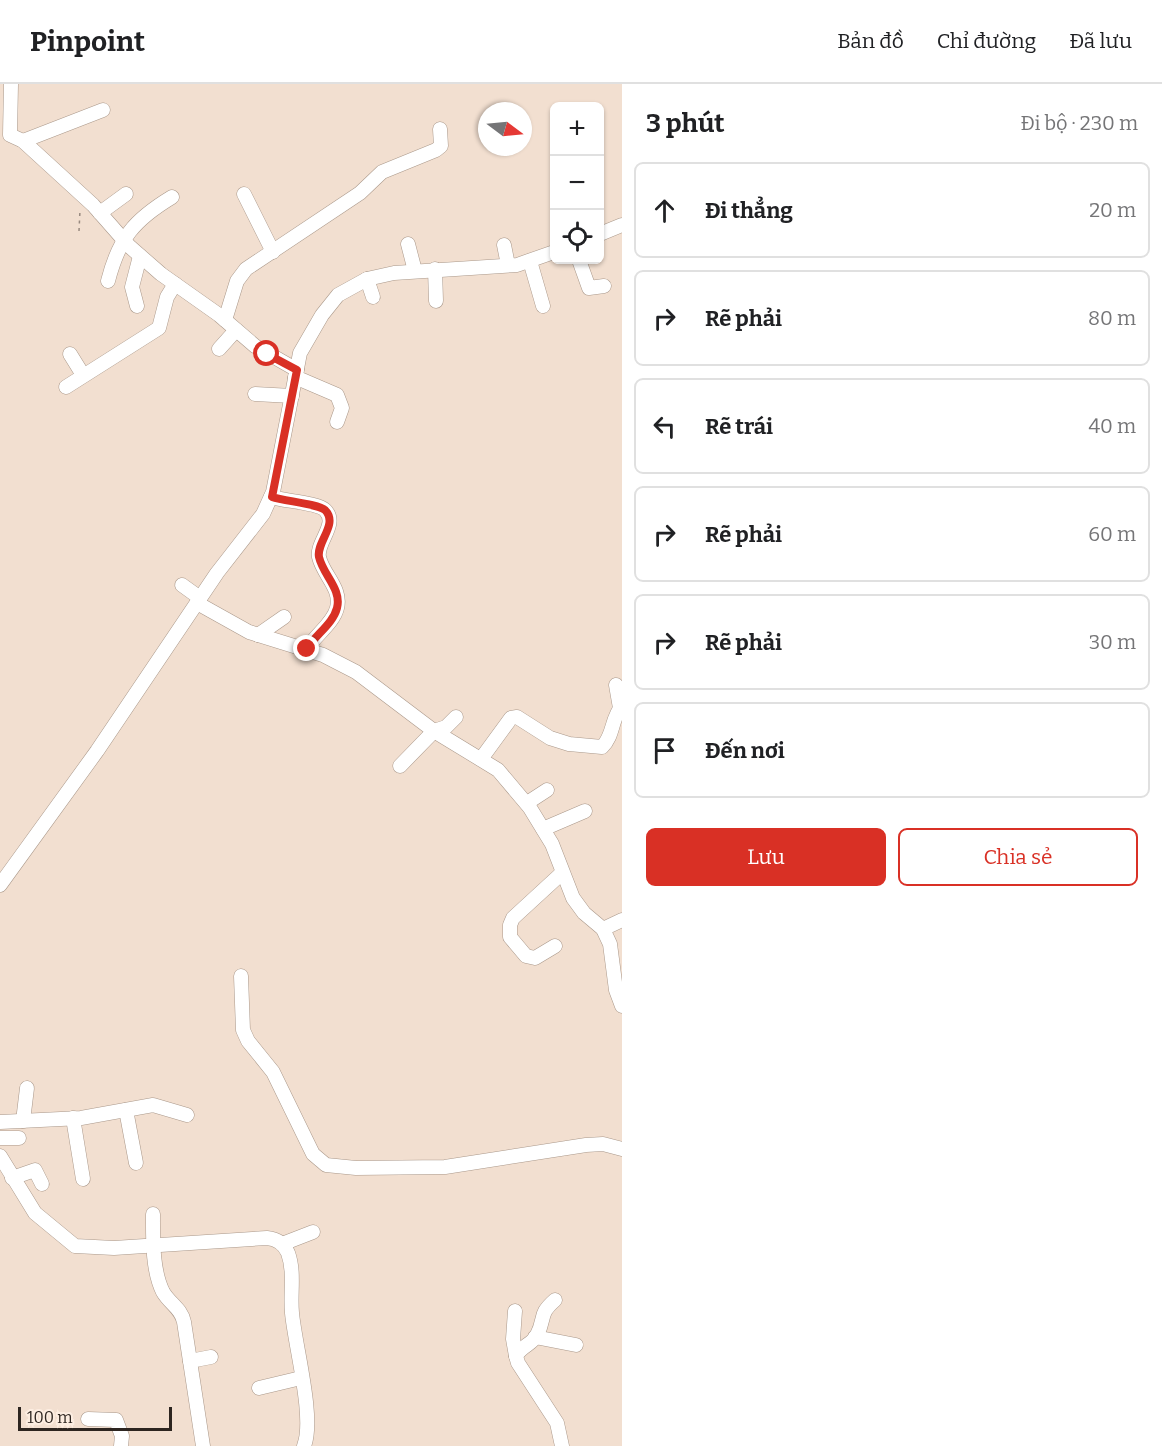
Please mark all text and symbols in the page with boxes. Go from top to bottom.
text: Pinpoint [30,25,145,58]
text: Bản đồ [837,28,904,54]
text: Chỉ đường [937,28,1036,54]
text: Đã lưu [1069,28,1132,54]
north arrow [478,102,532,156]
map controls [550,102,604,264]
button: + [550,102,604,156]
text: 3 phút [646,108,725,139]
text: Đi bộ · 230 m [1021,111,1138,135]
button: − [550,156,604,210]
icon: ahead [648,194,681,227]
text: Đi thẳng [705,197,793,224]
text: 20 m [1089,198,1136,222]
button: locate [550,210,604,264]
icon: right [648,302,681,335]
text: Rẽ phải [705,305,782,332]
text: 80 m [1088,306,1136,330]
route start [253,340,279,366]
icon: left [648,410,681,443]
text: Rẽ trái [705,413,773,440]
text: 40 m [1088,414,1136,438]
icon: right [648,518,681,551]
text: Rẽ phải [705,521,782,548]
text: 60 m [1088,522,1136,546]
icon: right [648,626,681,659]
text: Rẽ phải [705,629,782,656]
text: 30 m [1089,630,1136,654]
route end [293,635,319,661]
icon: arrive [648,734,681,767]
text: Đến nơi [705,737,785,764]
button: Lưu [646,828,886,886]
button: Chia sẻ [898,828,1138,886]
scale bar [18,1404,172,1432]
text: 100 m [27,1408,72,1427]

